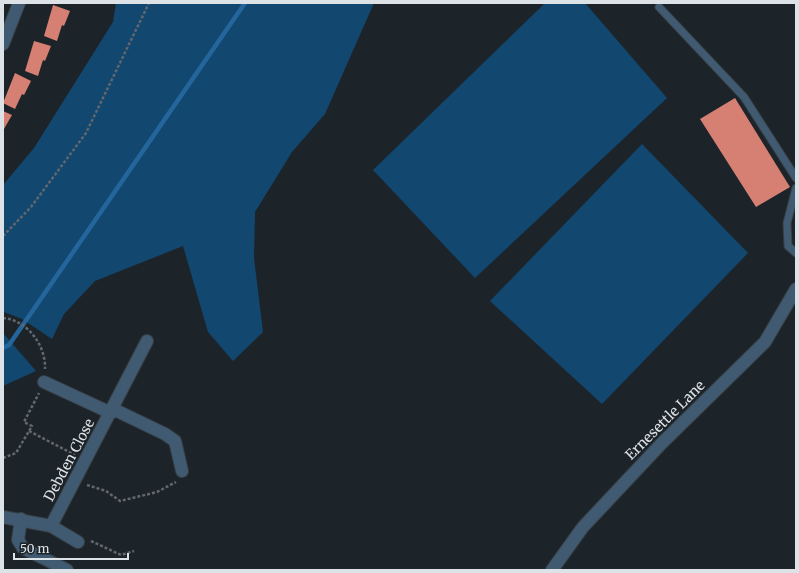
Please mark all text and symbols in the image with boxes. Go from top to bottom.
street label: Ernesettle Lane [621,376,709,464]
street label: Debden Close [40,416,98,504]
scale bar [14,535,128,561]
text: 50 m [20,541,49,556]

